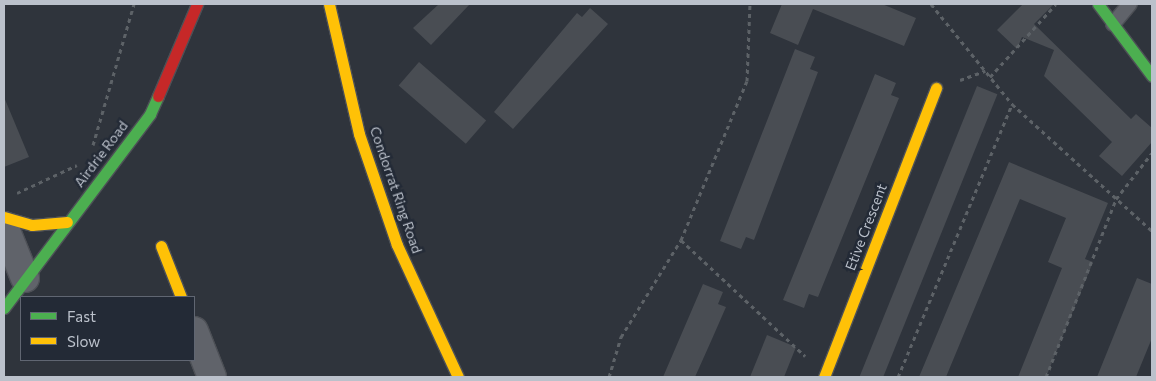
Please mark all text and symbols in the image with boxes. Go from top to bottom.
street label: Airdrie Road [71,118,131,190]
street label: Condorrat Ring Road [366,124,426,256]
street label: Etive Crescent [842,181,890,273]
legend [20,296,195,361]
text: Fast [67,307,96,325]
text: Slow [67,332,100,350]

